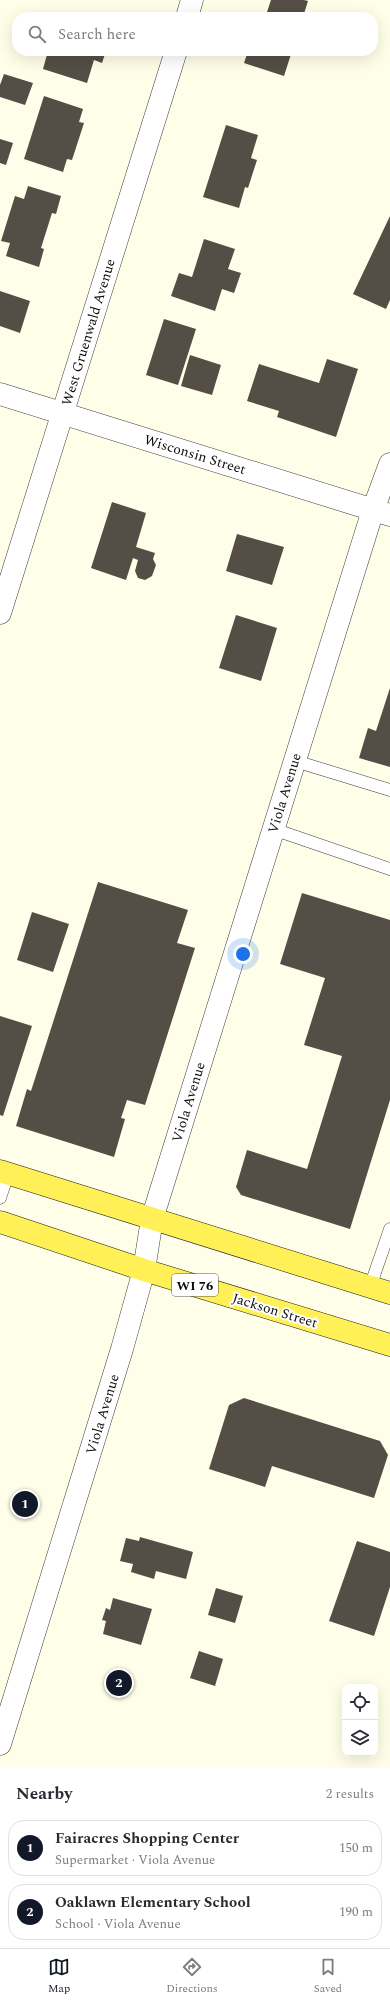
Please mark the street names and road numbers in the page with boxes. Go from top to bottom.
street label: West Gruenwald Avenue [56,256,121,408]
street label: Wisconsin Street [141,429,248,480]
street label: Viola Avenue [262,750,307,836]
street label: Viola Avenue [166,1059,211,1145]
road number: WI 76 [172,1274,218,1296]
street label: Jackson Street [230,1288,320,1333]
street label: Viola Avenue [80,1371,125,1457]

